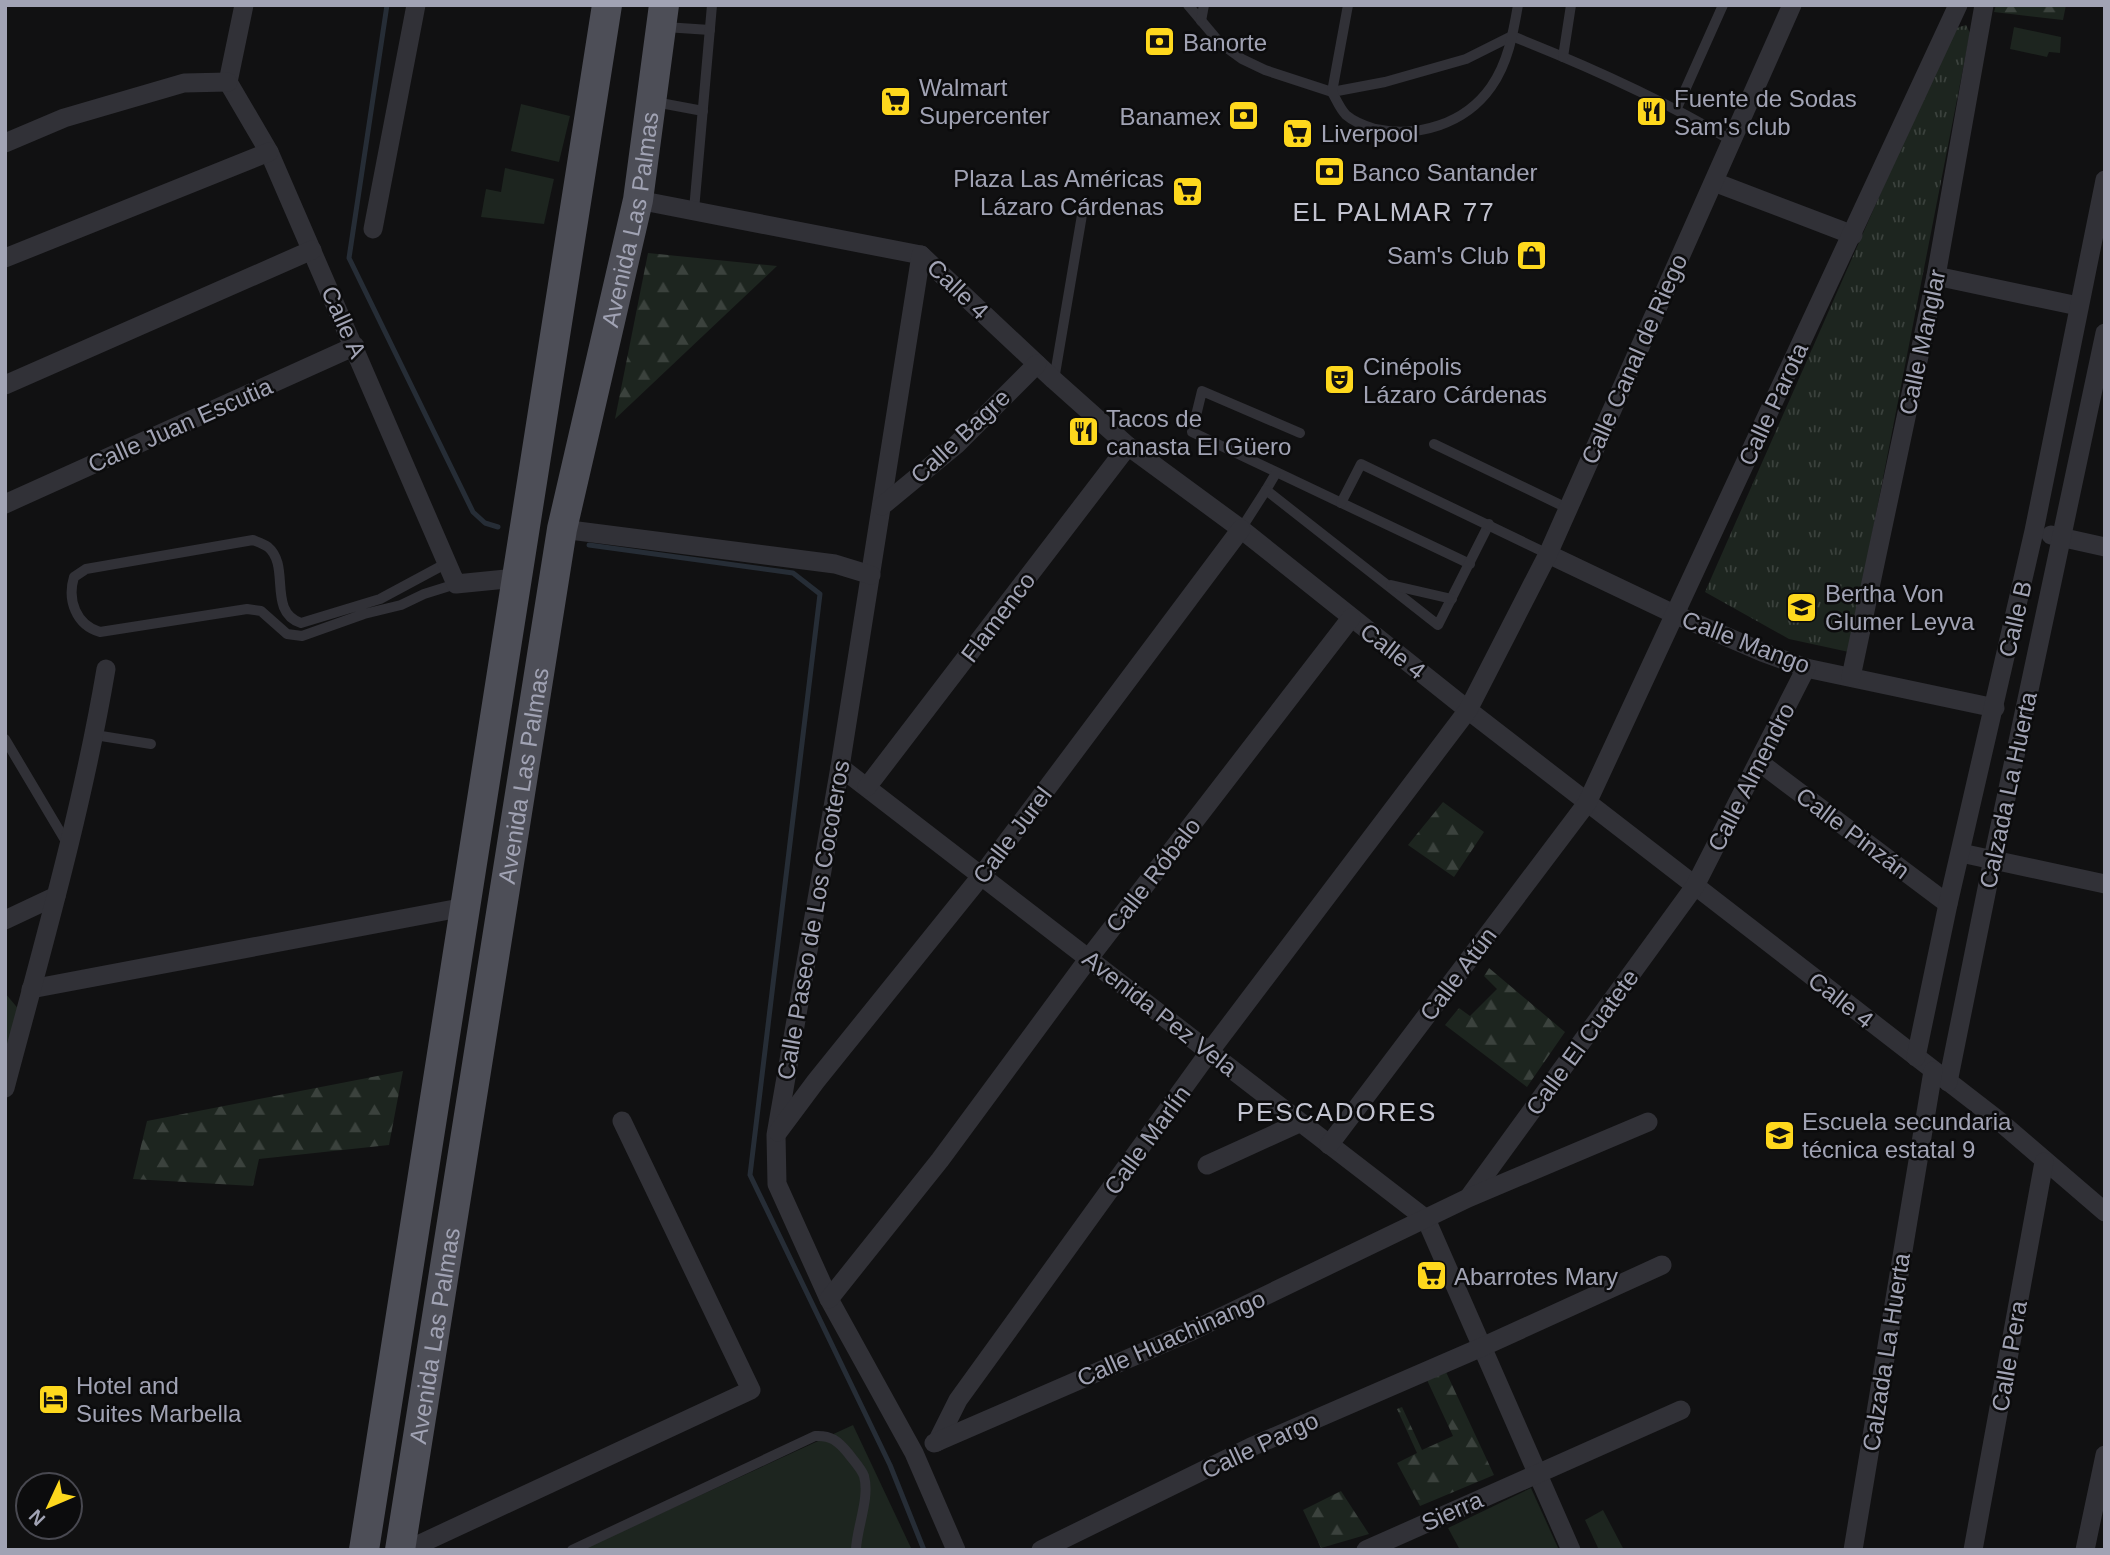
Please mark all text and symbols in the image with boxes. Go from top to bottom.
bank icon: Banorte [1143,25,1177,59]
place label: Banorte [1183,29,1267,56]
place label: Walmart Supercenter [919,74,1050,129]
supermarket icon: Walmart Supercenter [879,84,913,118]
place label: Fuente de Sodas Sam's club [1674,85,1857,140]
restaurant icon: Fuente de Sodas Sam's club [1634,95,1668,129]
bank icon: Banamex [1227,99,1261,133]
place label: Banamex [1120,103,1221,130]
street label: Avenida Las Palmas [596,110,663,329]
supermarket icon: Liverpool [1281,116,1315,150]
place label: Liverpool [1321,120,1418,147]
bank icon: Banco Santander [1312,155,1346,189]
place label: Banco Santander [1352,159,1537,186]
place label: Plaza Las Américas Lázaro Cárdenas [953,165,1164,220]
supermarket icon: Plaza Las Américas Lázaro Cárdenas [1170,175,1204,209]
district label: EL PALMAR 77 [1292,197,1496,227]
shop icon: Sam's Club [1515,238,1549,272]
place label: Sam's Club [1387,242,1509,269]
street label: Calle Canal de Riego [1576,250,1692,468]
street label: Calle 4 [922,253,994,325]
street label: Calle Manglar [1893,267,1951,417]
street label: Calle A [316,282,372,362]
street label: Calle Parota [1733,338,1813,470]
place label: Cinépolis Lázaro Cárdenas [1363,353,1547,408]
theatre icon: Cinépolis Lázaro Cárdenas [1323,363,1357,397]
street label: Calle Juan Escutia [84,372,277,478]
street label: Calle Bagre [905,383,1015,489]
place label: Tacos de canasta El Güero [1106,405,1291,460]
restaurant icon: Tacos de canasta El Güero [1066,415,1100,449]
street label: Flamenco [956,567,1040,667]
street label: Calle B [1993,578,2037,660]
place label: Bertha Von Glumer Leyva [1825,580,1975,635]
school or university icon: Bertha Von Glumer Leyva [1785,590,1819,624]
street label: Calle Mango [1678,605,1814,679]
street label: Calle 4 [1355,617,1431,685]
street label: Avenida Las Palmas [492,666,553,886]
street label: Calzada La Huerta [1974,689,2042,891]
street label: Calle Almendro [1702,698,1800,856]
street label: Calle Paseo de Los Cocoteros [772,758,854,1082]
street label: Calle Jurel [967,782,1057,888]
street label: Calle Pinzán [1791,782,1915,884]
street label: Calle Róbalo [1100,813,1206,937]
street label: Calle Atún [1414,922,1502,1026]
street label: Avenida Pez Vela [1078,945,1243,1082]
street label: Calle El Cuatete [1520,964,1644,1120]
street label: Calle 4 [1803,966,1879,1034]
street label: Calle Marlín [1098,1080,1196,1200]
district label: PESCADORES [1237,1097,1437,1127]
place label: Escuela secundaria técnica estatal 9 [1802,1108,2012,1163]
school or university icon: Escuela secundaria técnica estatal 9 [1762,1118,1796,1152]
street label: Avenida Las Palmas [404,1226,464,1446]
street label: Calzada La Huerta [1857,1250,1915,1453]
supermarket icon: Abarrotes Mary [1414,1259,1448,1293]
place label: Abarrotes Mary [1454,1263,1618,1290]
street label: Calle Huachinango [1073,1284,1269,1392]
street label: Calle Pera [1986,1298,2032,1414]
place label: Hotel and Suites Marbella [76,1372,242,1427]
hotel icon: Hotel and Suites Marbella [36,1382,70,1416]
street label: Calle Pargo [1197,1406,1323,1484]
north arrow [14,1471,84,1541]
street label: Sierra [1417,1485,1487,1536]
text: N [25,1505,49,1530]

